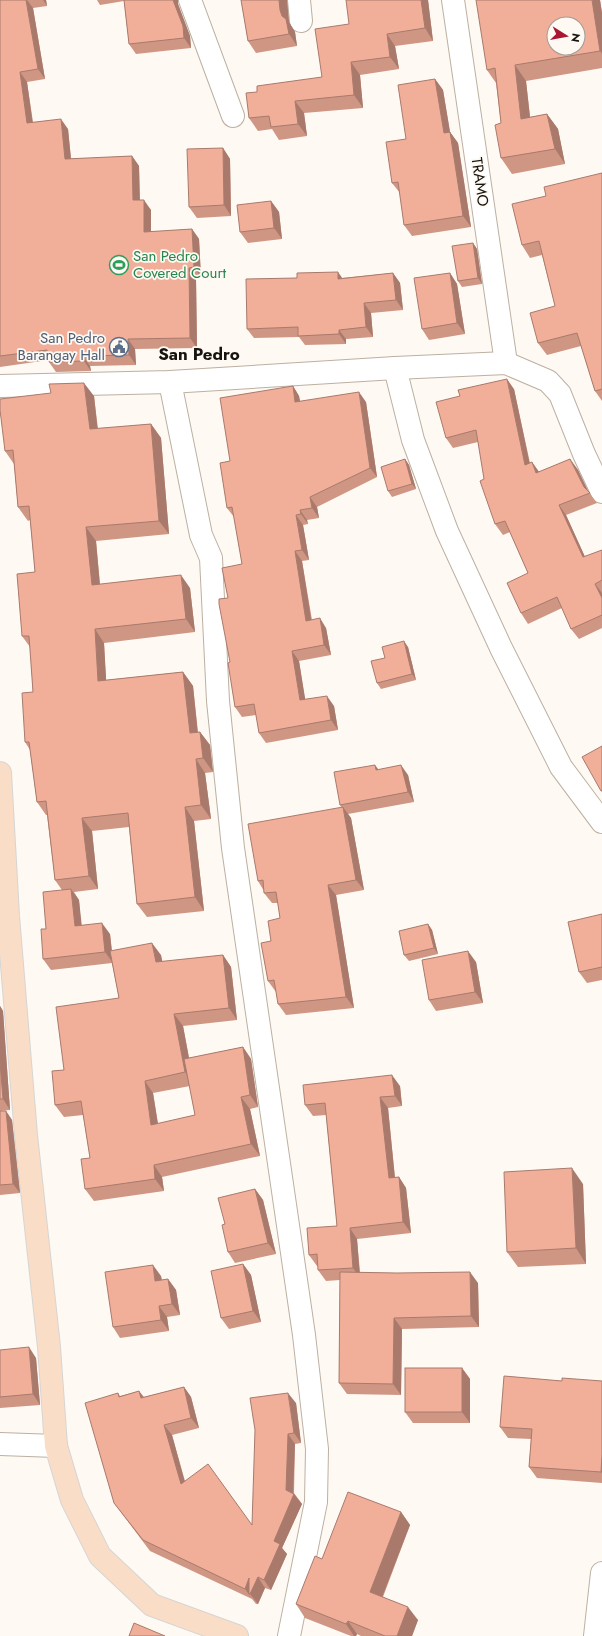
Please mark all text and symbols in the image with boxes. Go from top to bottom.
north arrow [546,16,586,56]
text: N [567,32,585,44]
street label: TRAMO [466,156,494,208]
place label: San Pedro Covered Court [133,245,227,284]
sports icon: San Pedro Covered Court [108,254,130,276]
place label: San Pedro Barangay Hall [18,327,105,366]
public building icon: San Pedro Barangay Hall [108,336,130,358]
district label: San Pedro [158,342,240,366]

